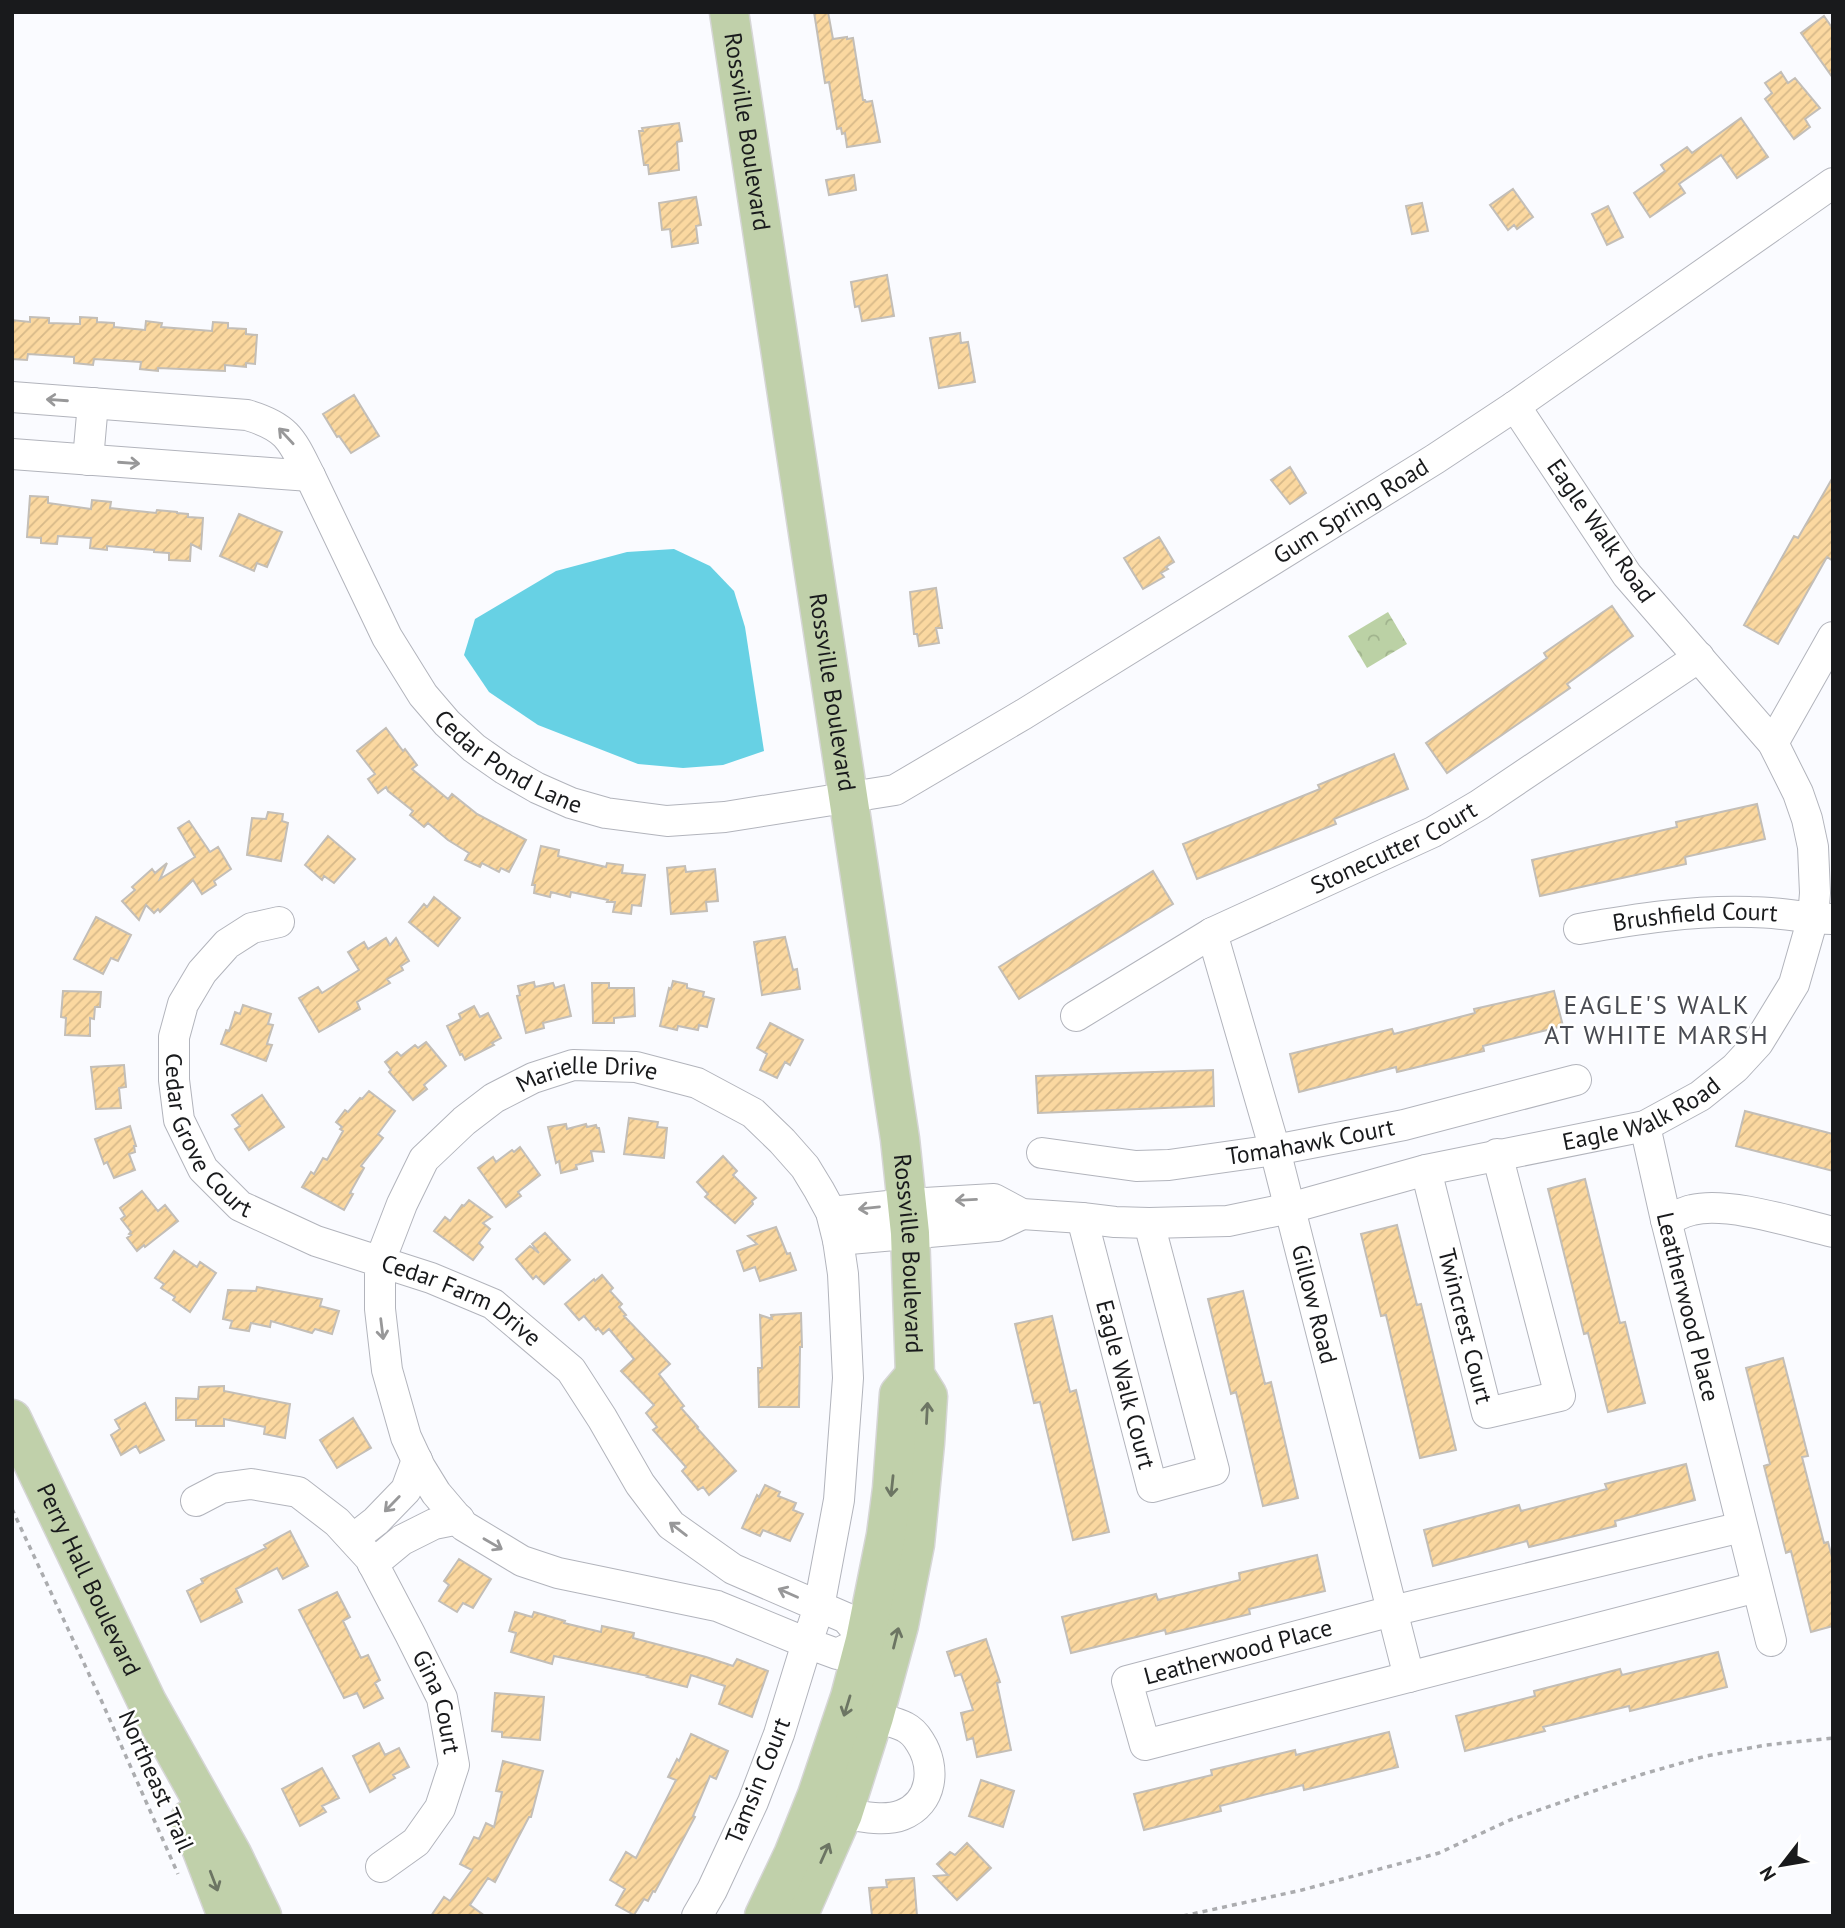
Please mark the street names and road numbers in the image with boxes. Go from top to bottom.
street label: Rossville Boulevard [717,30,778,233]
street label: Gum Spring Road [1267,451,1434,571]
street label: Eagle Walk Road [1540,453,1662,609]
street label: Rossville Boulevard [802,591,863,793]
street label: Cedar Pond Lane [428,703,586,820]
street label: Stonecutter Court [1306,794,1482,901]
street label: Brushfield Court [1610,896,1779,938]
street label: Marielle Drive [511,1049,661,1099]
street label: Cedar Grove Court [159,1053,257,1224]
street label: Eagle Walk Road [1559,1070,1727,1157]
street label: Tomahawk Court [1224,1111,1397,1172]
street label: Rossville Boulevard [887,1152,930,1354]
street label: Leatherwood Place [1650,1209,1727,1405]
street label: Gillow Road [1285,1241,1345,1367]
street label: Twincrest Court [1431,1245,1500,1407]
street label: Cedar Farm Drive [378,1247,548,1353]
street label: Eagle Walk Court [1089,1296,1163,1472]
street label: Perry Hall Boulevard [30,1478,148,1681]
street label: Leatherwood Place [1140,1611,1336,1692]
street label: Gina Court [405,1645,468,1756]
street label: Northeast Trail [111,1705,201,1856]
street label: Tamsin Court [718,1713,797,1849]

